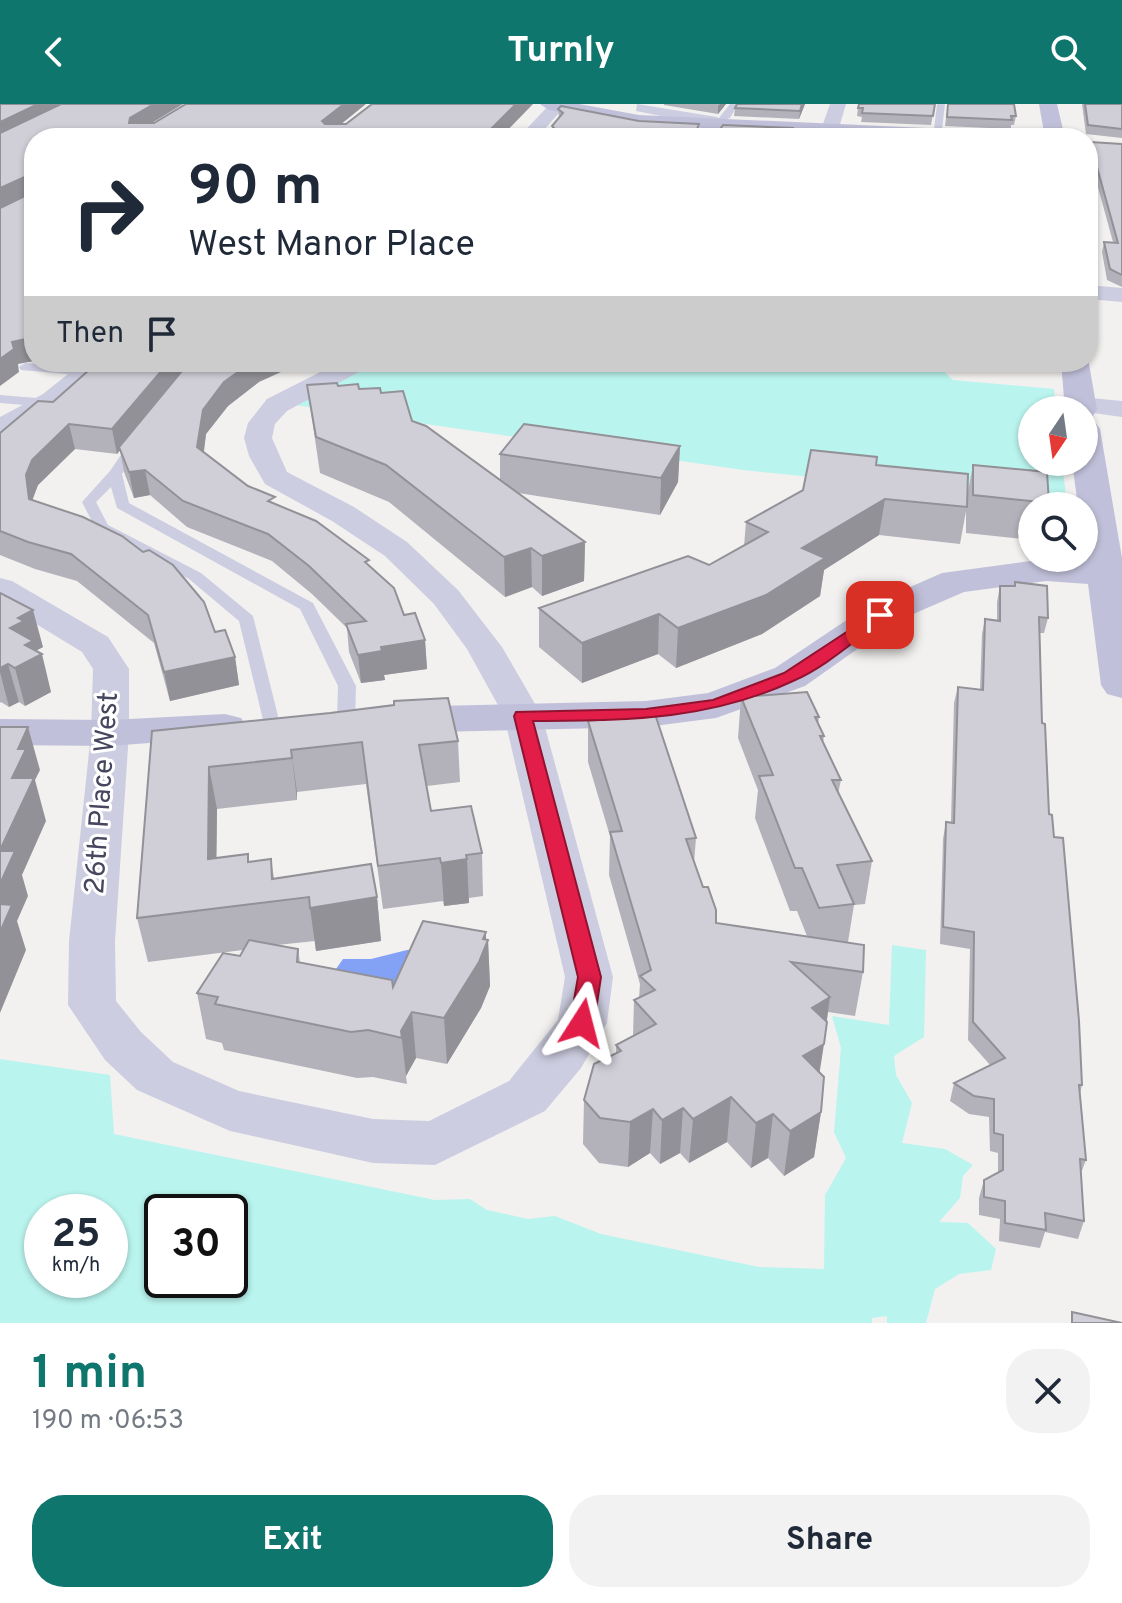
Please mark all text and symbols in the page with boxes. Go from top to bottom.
text: Turnly [507,29,615,75]
icon: back [32,30,76,74]
icon: search [1046,30,1090,74]
text: 90 m [188,154,323,224]
icon: right [56,160,160,264]
text: West Manor Place [188,223,475,269]
icon: arrive [140,312,184,356]
text: Then [56,316,124,353]
north arrow [1018,396,1098,476]
map controls [1018,396,1098,572]
button: search [1018,492,1098,572]
pin [846,581,914,649]
icon: arrive [858,593,902,637]
street label: 26th Place West [78,691,128,895]
position arrow [540,981,624,1065]
speed limit sign: 30 [144,1194,248,1298]
text: 25 [52,1211,100,1261]
text: km/h [52,1253,100,1279]
text: 1 min [32,1345,147,1405]
button: close [1006,1349,1090,1433]
text: 190 m · 06:53 [32,1405,184,1438]
button: Exit [32,1495,553,1587]
button: Share [569,1495,1090,1587]

